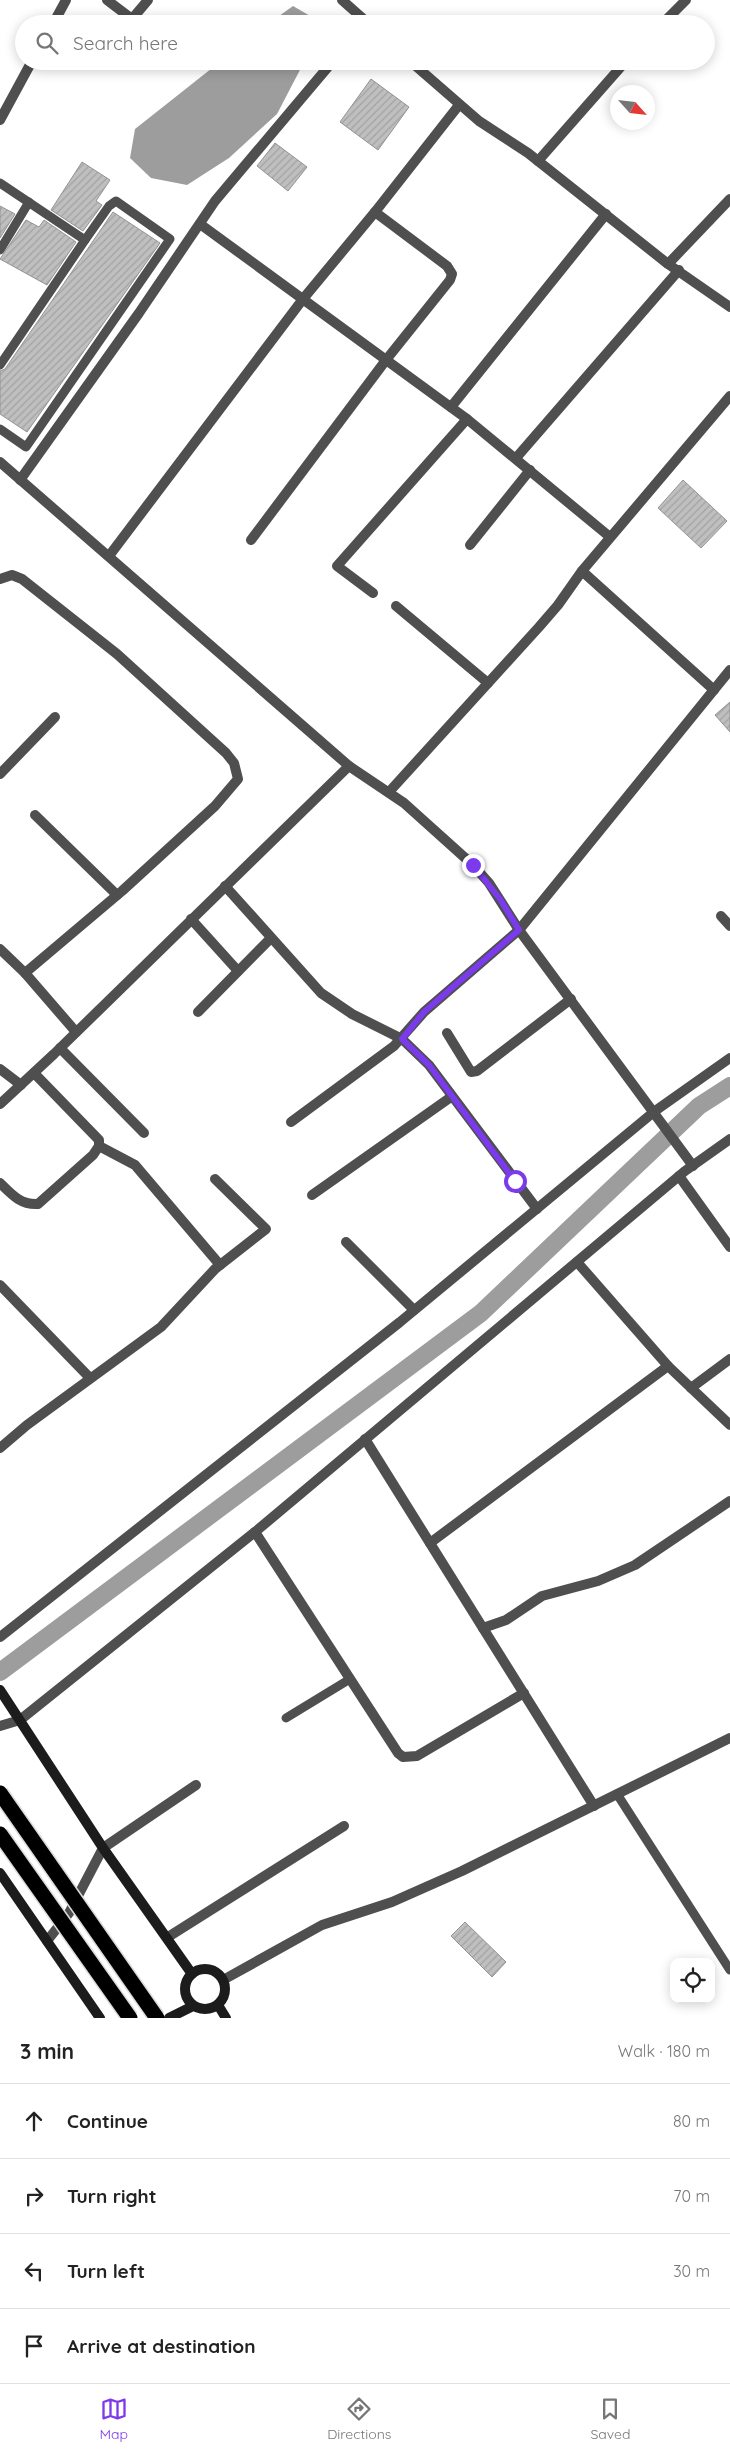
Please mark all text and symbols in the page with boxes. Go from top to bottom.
search box [15,15,715,70]
icon: search [33,29,61,57]
text: Search here [73,31,178,55]
north arrow [610,85,655,130]
route end [462,854,485,877]
route start [504,1170,527,1193]
map controls [670,1958,715,2003]
button: locate [670,1958,715,2003]
text: 3 min [20,2038,74,2064]
text: Walk · 180 m [618,2041,710,2061]
icon: ahead [20,2107,48,2135]
text: Continue [67,2109,148,2133]
text: 80 m [673,2111,710,2131]
icon: right [20,2182,48,2210]
text: Turn right [67,2184,156,2208]
text: 70 m [673,2186,710,2206]
icon: left [20,2257,48,2285]
text: Turn left [67,2259,145,2283]
text: 30 m [673,2261,710,2281]
icon: arrive [20,2332,48,2360]
text: Arrive at destination [67,2334,256,2358]
tab: Map [100,2395,128,2443]
tab: Directions [327,2395,391,2443]
tab: Saved [590,2395,630,2443]

